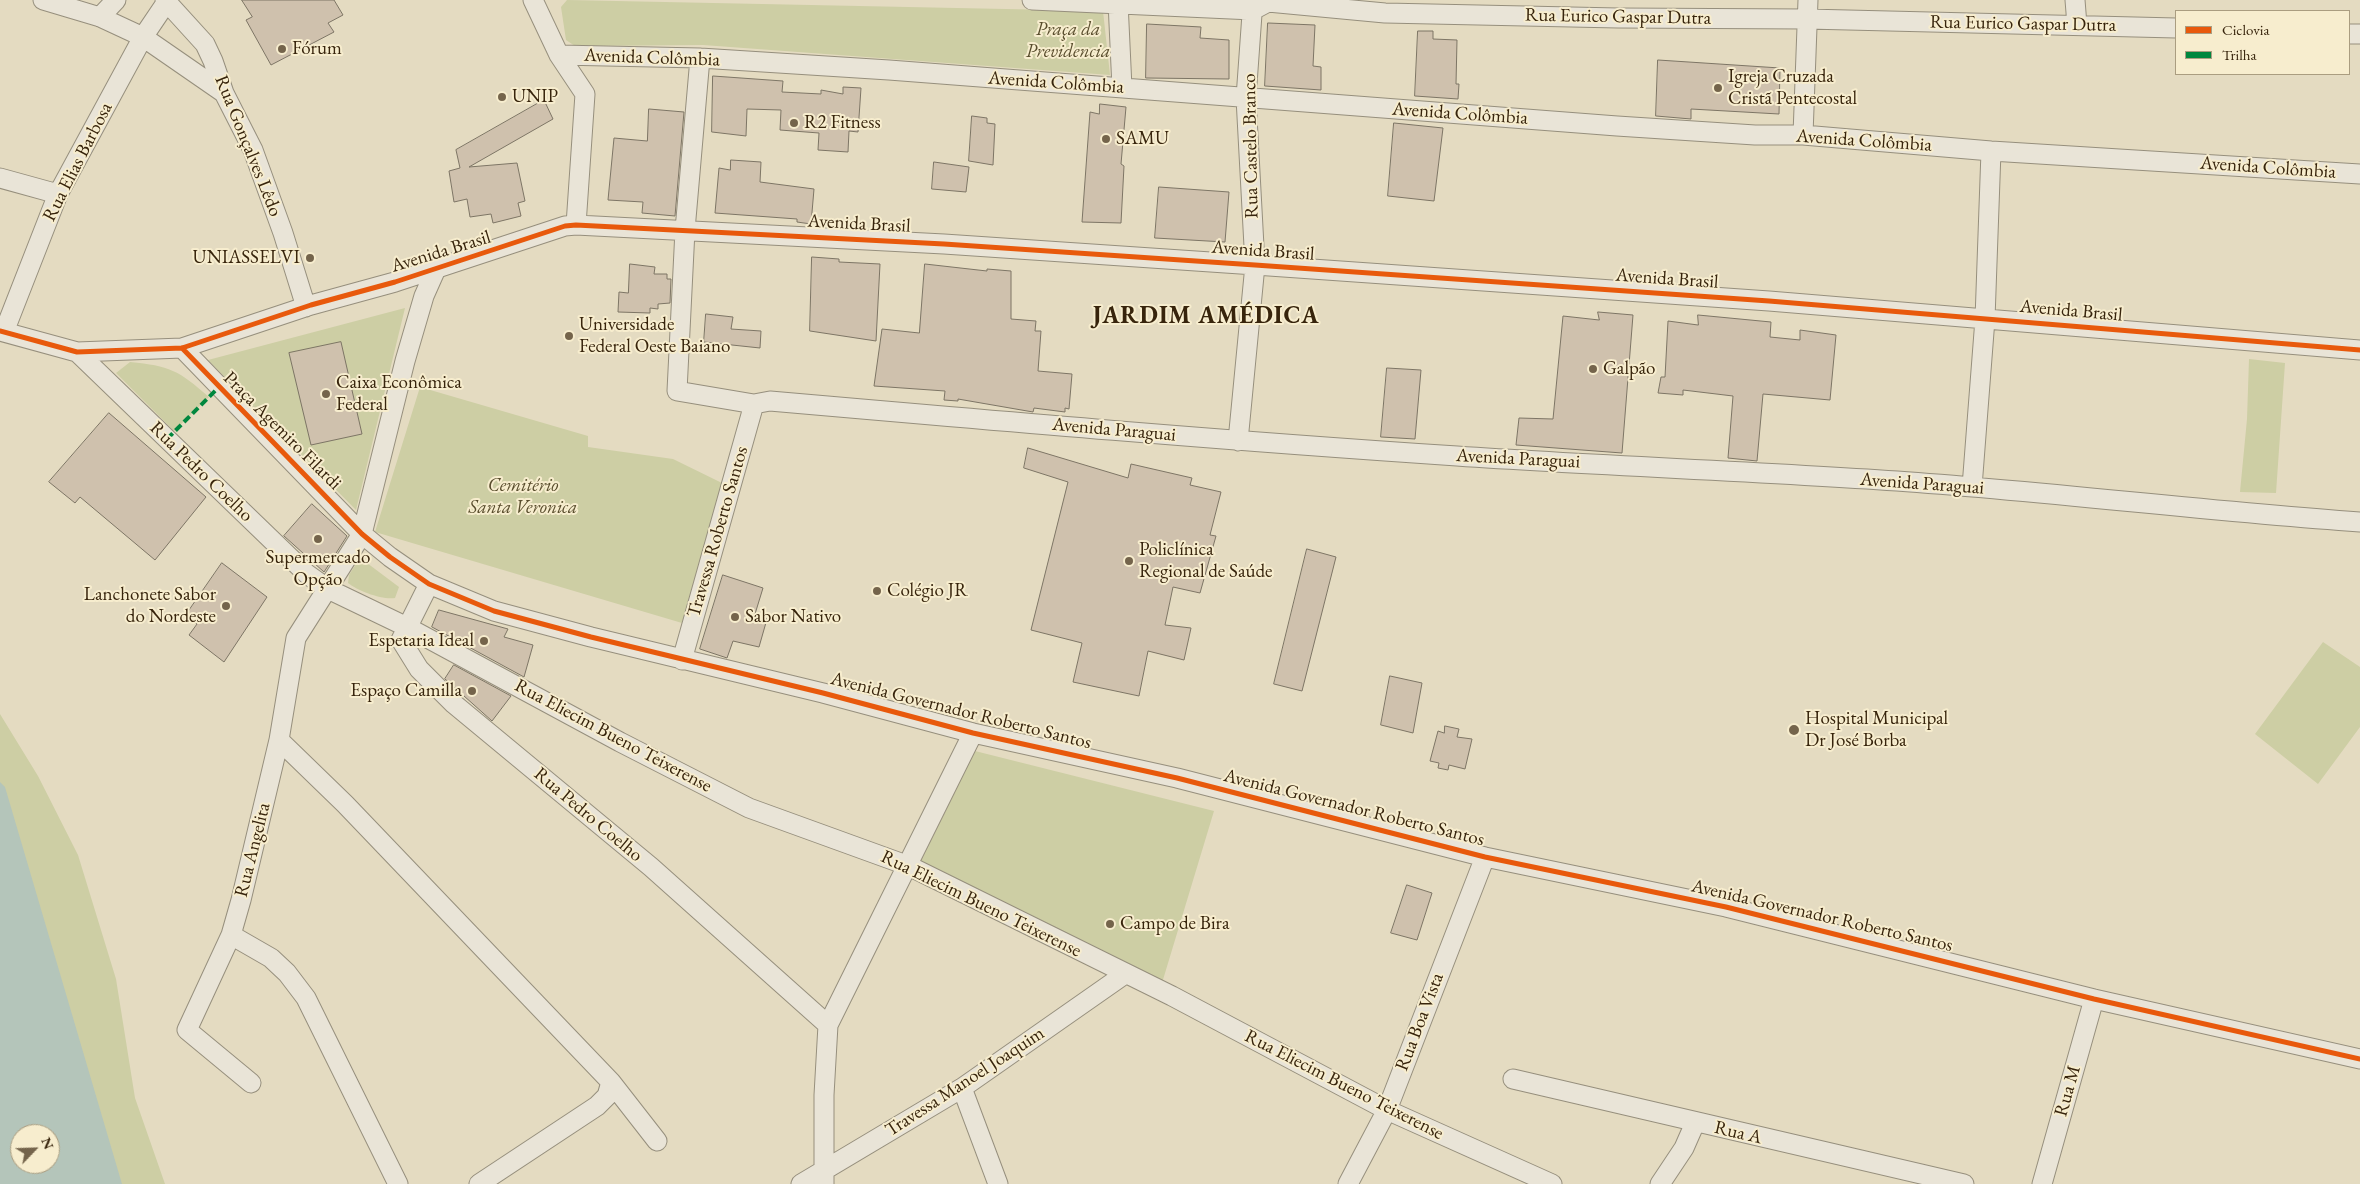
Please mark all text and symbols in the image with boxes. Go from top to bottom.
street label: Rua Eurico Gaspar Dutra [1525,4,1711,30]
legend [2175,10,2350,75]
street label: Rua Eurico Gaspar Dutra [1930,11,2116,37]
park label: Praça da Previdencia [1026,19,1110,63]
text: Ciclovia [2222,20,2269,39]
place label: Fórum [292,38,342,60]
marker: Fórum [276,43,288,55]
street label: Avenida Colômbia [584,44,720,72]
text: Trilha [2222,45,2257,64]
place label: Igreja Cruzada Cristã Pentecostal [1728,66,1857,110]
street label: Avenida Colômbia [987,67,1125,99]
street label: Rua Gonçalves Lêdo [209,72,287,220]
street label: Rua Castelo Branco [1238,73,1264,219]
marker: Igreja Cruzada Cristã Pentecostal [1712,82,1724,94]
place label: UNIP [512,86,558,108]
marker: UNIP [496,91,508,103]
street label: Avenida Colômbia [1391,98,1529,130]
street label: Rua Elias Barbosa [38,99,118,225]
place label: R2 Fitness [804,112,881,134]
marker: R2 Fitness [788,117,800,129]
street label: Avenida Colômbia [1795,125,1933,157]
place label: SAMU [1116,128,1169,150]
marker: SAMU [1100,133,1112,145]
street label: Avenida Colômbia [2199,152,2337,184]
street label: Avenida Brasil [807,210,911,238]
street label: Avenida Brasil [388,226,494,278]
street label: Avenida Brasil [1211,236,1315,266]
place label: UNIASSELVI [193,247,300,269]
marker: UNIASSELVI [304,252,316,264]
street label: Avenida Brasil [1615,264,1719,294]
street label: Avenida Brasil [2019,295,2123,327]
district label: JARDIM AMÉDICA [1091,302,1321,330]
place label: Universidade Federal Oeste Baiano [579,314,730,358]
marker: Universidade Federal Oeste Baiano [563,330,575,342]
place label: Galpão [1603,358,1655,380]
marker: Galpão [1587,363,1599,375]
street label: Praça Agemiro Filardi [218,367,346,495]
place label: Caixa Econômica Federal [336,372,462,416]
marker: Caixa Econômica Federal [320,388,332,400]
street label: Avenida Paraguai [1051,413,1177,447]
street label: Rua Pedro Coelho [145,417,257,527]
street label: Travessa Roberto Santos [683,444,753,620]
street label: Avenida Paraguai [1455,444,1581,474]
street label: Avenida Paraguai [1859,468,1985,500]
park label: Cemitério Santa Veronica [469,475,577,519]
marker: Supermercado Opção [312,533,324,545]
place label: Policlínica Regional de Saúde [1139,539,1273,583]
place label: Supermercado Opção [265,547,371,591]
marker: Policlínica Regional de Saúde [1123,555,1135,567]
place label: Colégio JR [887,580,968,602]
place label: Lanchonete Sabor do Nordeste [84,584,216,628]
marker: Colégio JR [871,585,883,597]
marker: Lanchonete Sabor do Nordeste [220,600,232,612]
place label: Sabor Nativo [745,606,841,628]
marker: Sabor Nativo [729,611,741,623]
place label: Espetaria Ideal [368,630,474,652]
marker: Espetaria Ideal [478,635,490,647]
street label: Avenida Governador Roberto Santos [828,668,1094,754]
street label: Rua Eliecim Bueno Teixerense [510,674,716,798]
place label: Espaço Camilla [350,680,462,702]
marker: Espaço Camilla [466,685,478,697]
place label: Hospital Municipal Dr José Borba [1805,708,1948,752]
marker: Hospital Municipal Dr José Borba [1787,723,1801,737]
street label: Rua Pedro Coelho [529,763,647,867]
street label: Avenida Governador Roberto Santos [1221,765,1487,851]
street label: Rua Angelita [230,800,276,900]
street label: Rua Eliecim Bueno Teixerense [877,846,1085,962]
street label: Avenida Governador Roberto Santos [1689,875,1955,957]
place label: Campo de Bira [1120,913,1229,935]
marker: Campo de Bira [1104,918,1116,930]
street label: Rua Boa Vista [1391,970,1449,1074]
street label: Travessa Manoel Joaquim [881,1022,1049,1142]
street label: Rua Eliecim Bueno Teixerense [1241,1025,1447,1145]
street label: Rua M [2050,1063,2086,1119]
street label: Rua A [1712,1116,1764,1150]
north arrow [10,1124,60,1174]
text: N [37,1134,58,1152]

